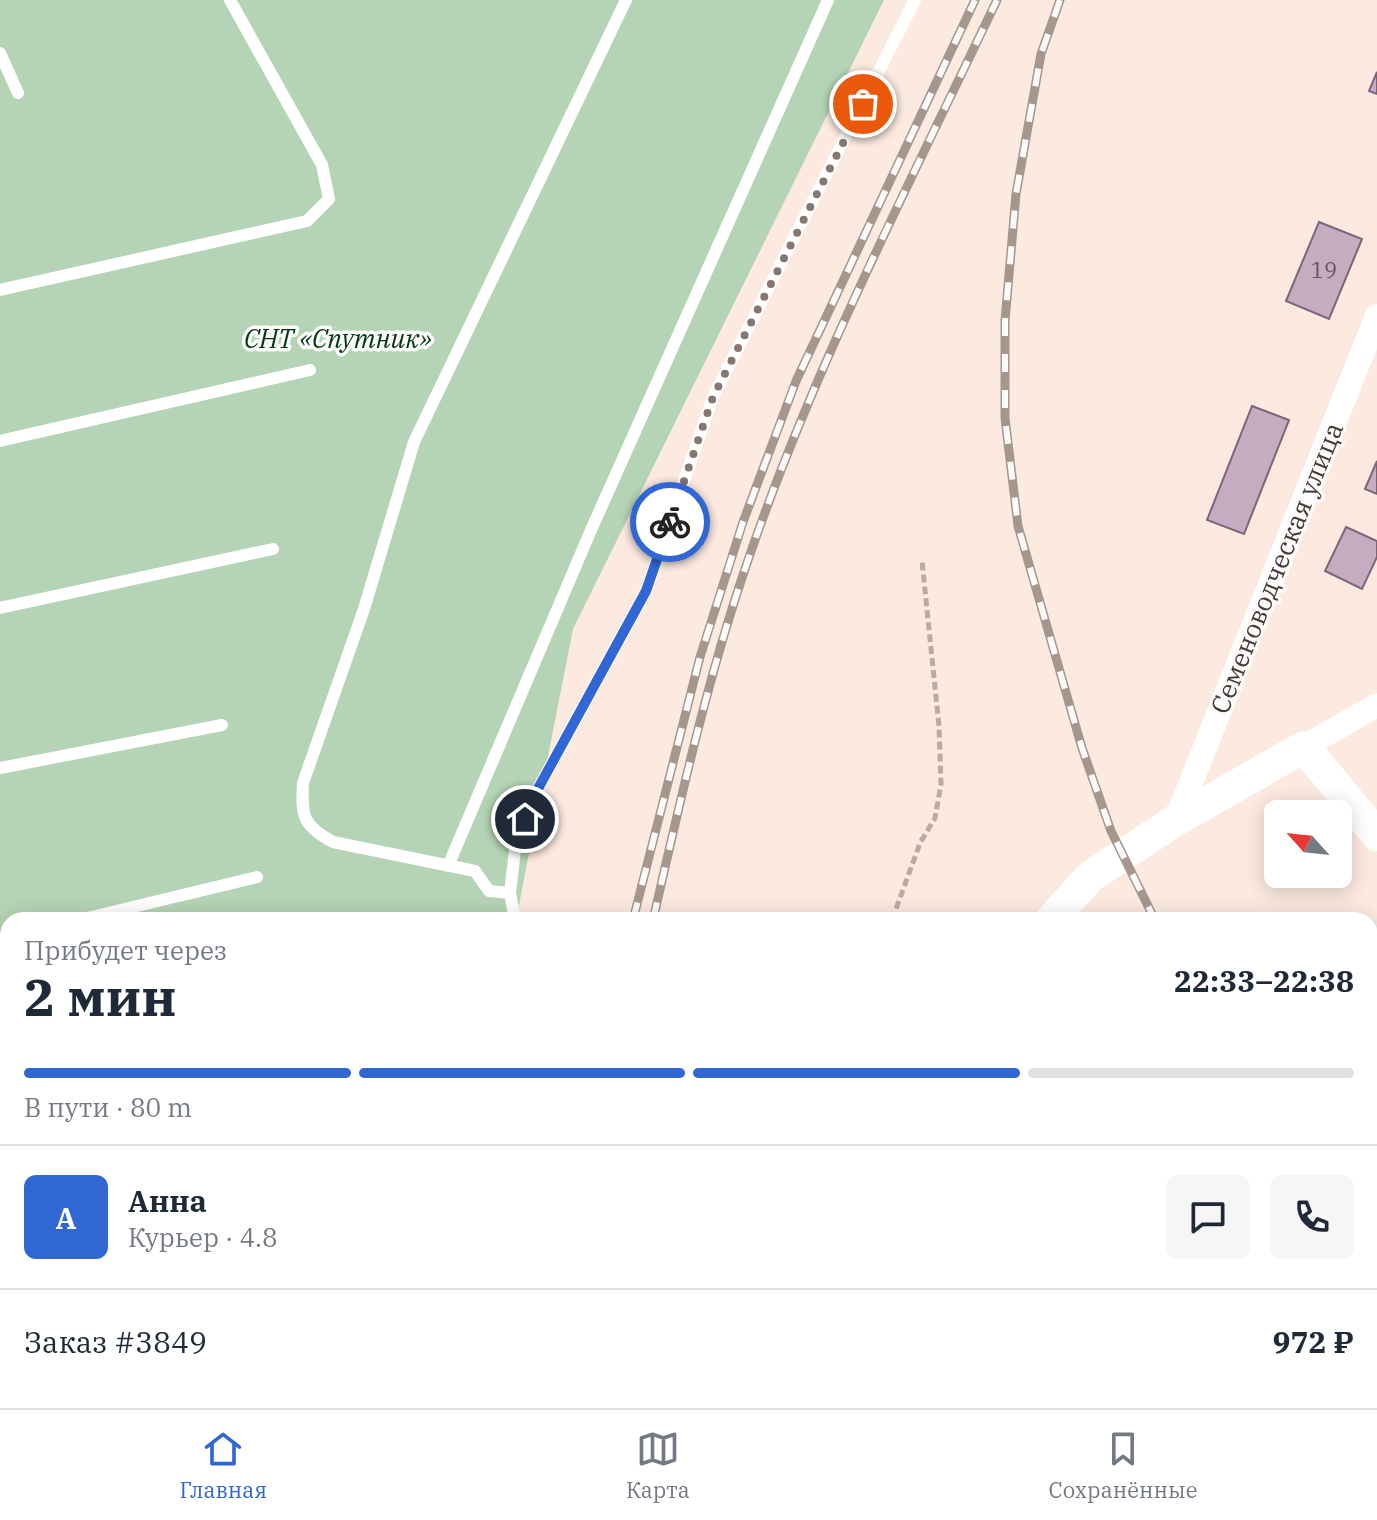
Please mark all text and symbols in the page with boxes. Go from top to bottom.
pin [829,70,897,138]
icon: bag [841,82,885,126]
house number: 19 [1311,255,1337,284]
park label: СНТ «Спутник» [244,321,432,355]
street label: Семеноводческая улица [1202,417,1350,718]
courier [630,482,710,562]
icon: bike [648,500,692,544]
pin [491,785,559,853]
icon: home [503,797,547,841]
north arrow [1264,800,1352,888]
map controls [1264,800,1352,888]
text: Прибудет через [24,933,227,967]
text: 22:33–22:38 [1174,961,1354,1000]
text: 2 мин [24,963,177,1030]
text: В пути · 80 m [24,1090,192,1124]
button: chat [1166,1175,1250,1259]
button: phone [1270,1175,1354,1259]
text: Анна [128,1181,207,1220]
text: А [56,1198,76,1237]
text: Курьер · 4.8 [128,1220,278,1254]
text: Заказ #3849 [24,1322,207,1361]
text: 972 ₽ [1273,1322,1354,1361]
tab: Главная [179,1427,267,1504]
tab: Карта [626,1427,690,1504]
tab: Сохранённые [1049,1427,1198,1504]

